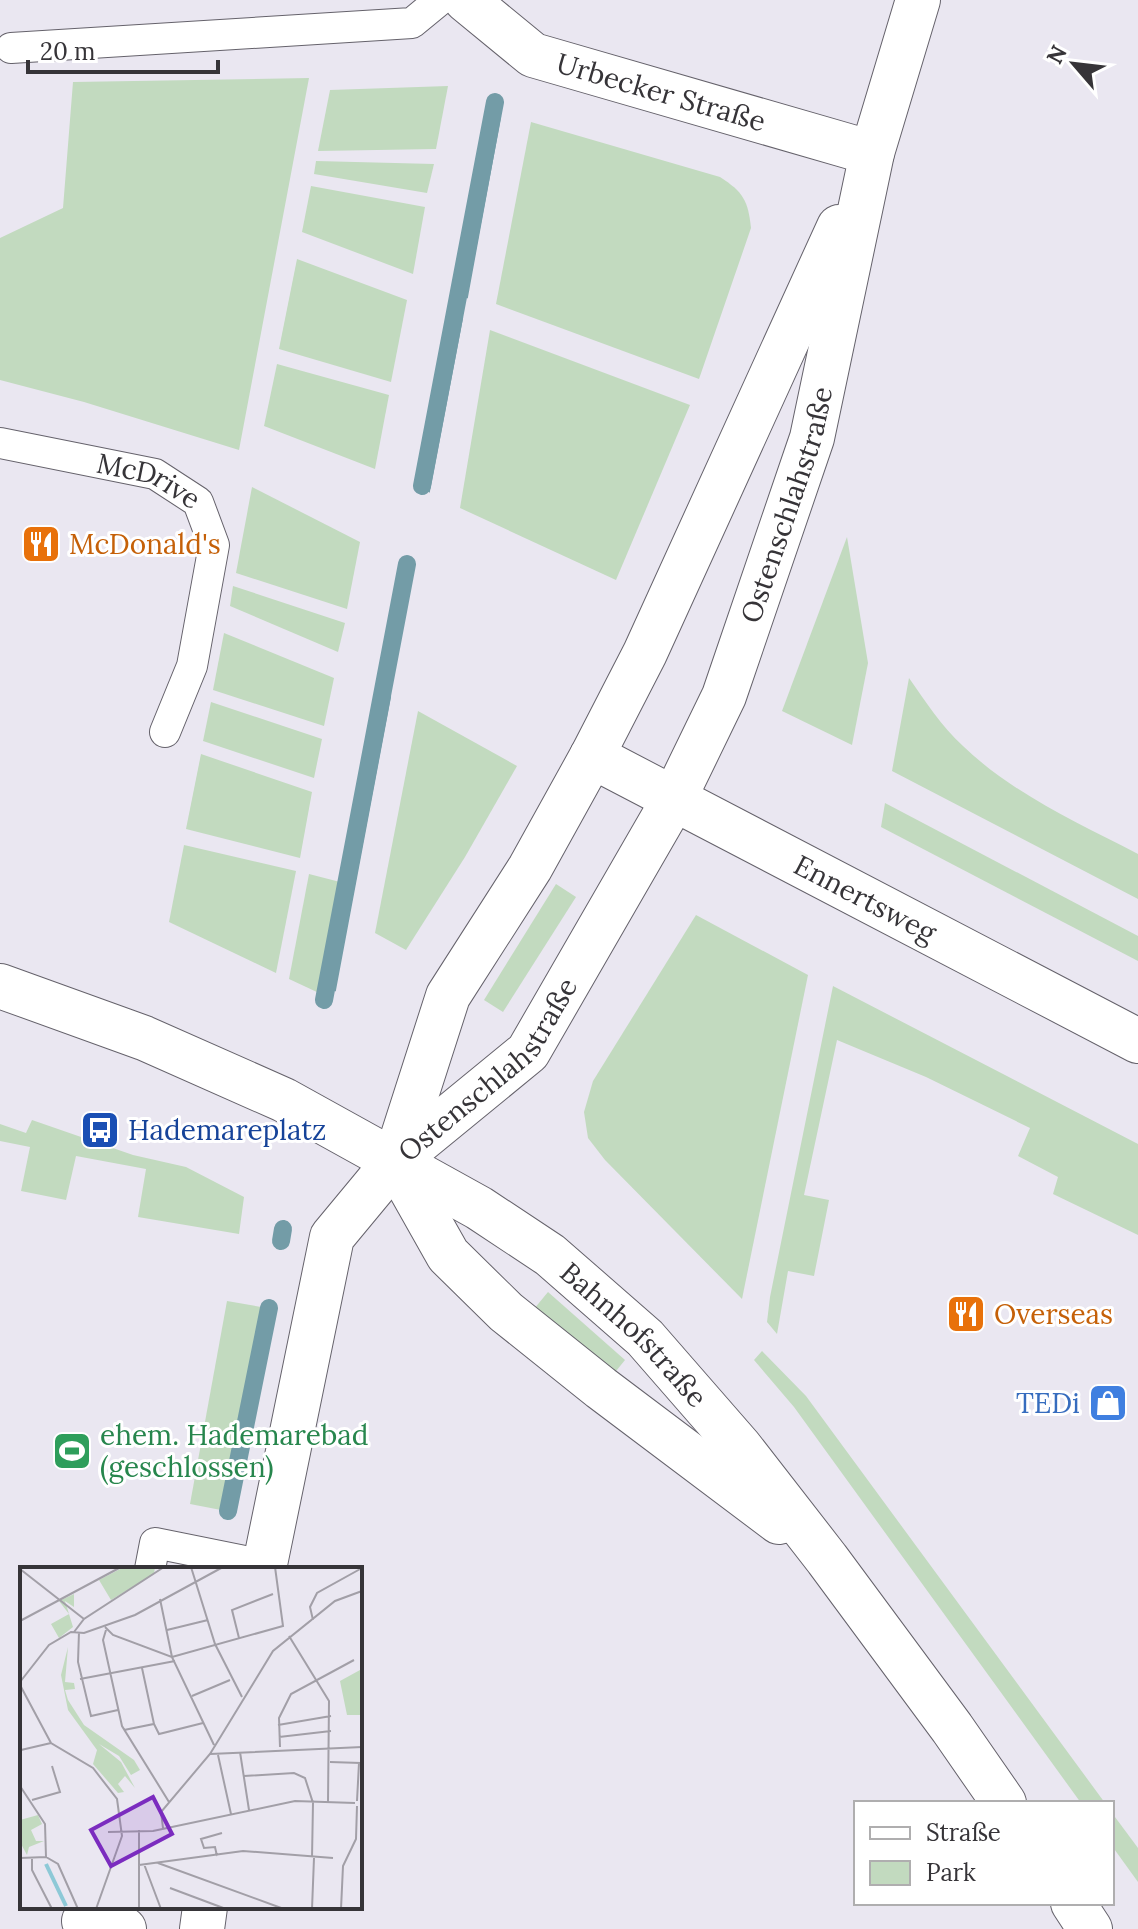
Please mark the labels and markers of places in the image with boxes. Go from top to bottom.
restaurant icon: McDonald's [20,523,62,565]
place label: McDonald's [69,526,221,562]
bus stop icon: Hademareplatz [79,1109,121,1151]
place label: Hademareplatz [128,1112,326,1148]
restaurant icon: Overseas [945,1293,987,1335]
place label: Overseas [994,1296,1113,1332]
shop icon: TEDi [1087,1382,1129,1424]
place label: TEDi [1016,1385,1080,1421]
place label: ehem. Hademarebad (geschlossen) [100,1417,368,1485]
sports icon: ehem. Hademarebad (geschlossen) [51,1430,93,1472]

